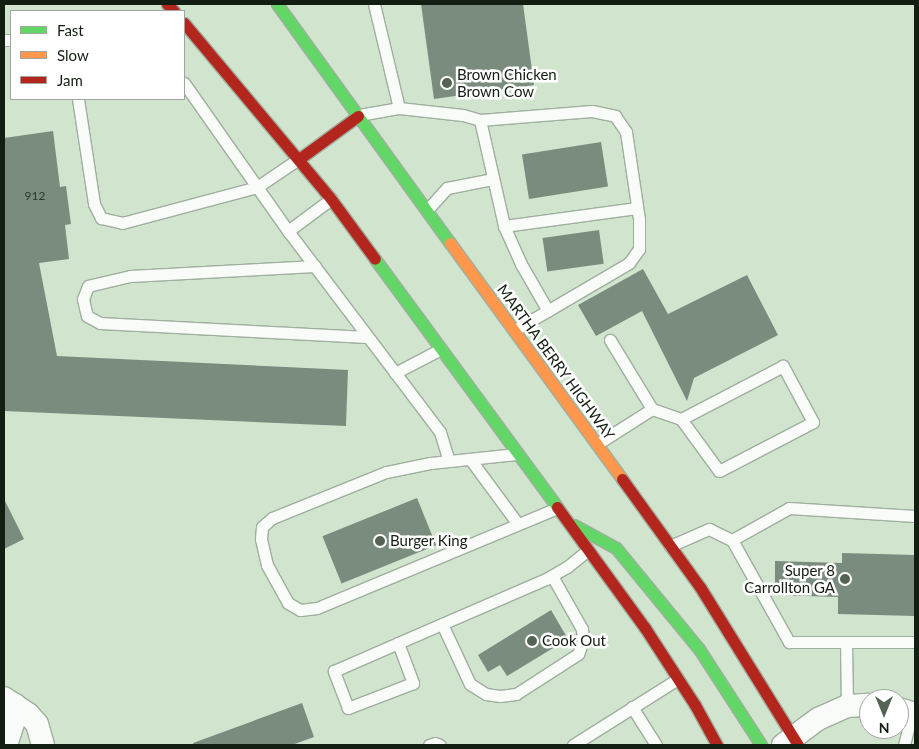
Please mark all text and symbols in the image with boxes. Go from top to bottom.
legend [10,10,185,100]
text: Fast [57,21,84,39]
text: Slow [57,46,89,64]
place label: Brown Chicken Brown Cow [457,65,557,100]
text: Jam [57,71,83,89]
marker: Brown Chicken Brown Cow [441,77,453,89]
house number: 912 [25,189,45,203]
street label: MARTHA BERRY HIGHWAY [493,280,619,444]
place label: Burger King [390,532,468,550]
marker: Burger King [374,535,386,547]
place label: Super 8 Carrollton GA [744,561,835,596]
marker: Super 8 Carrollton GA [839,573,851,585]
place label: Cook Out [542,632,606,650]
marker: Cook Out [526,635,538,647]
north arrow [859,689,909,739]
text: N [879,720,889,737]

